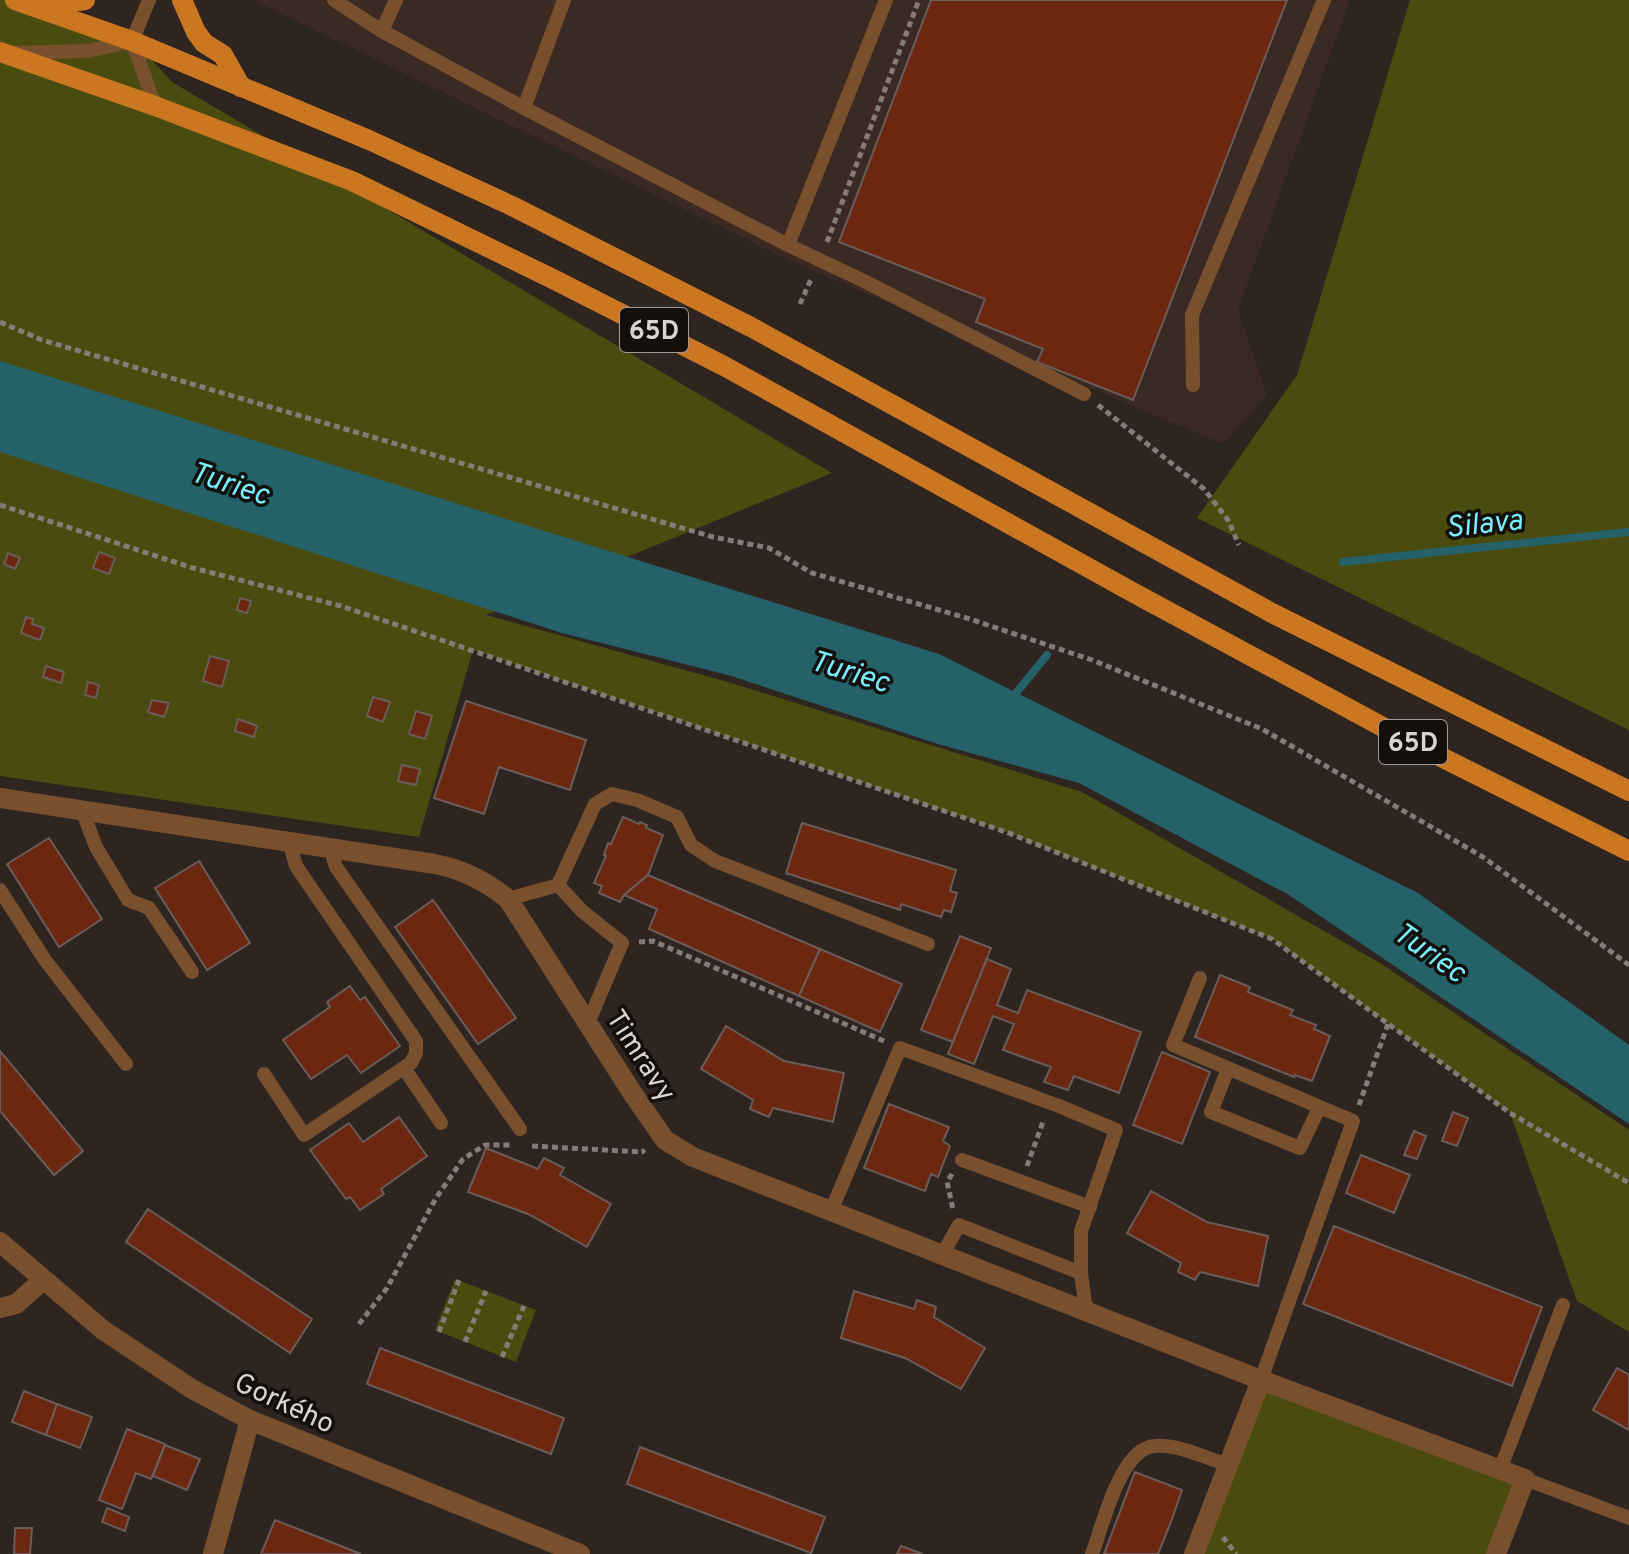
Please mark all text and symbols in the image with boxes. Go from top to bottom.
road number: 65D [620,308,688,352]
water label: Turiec [185,455,274,516]
water label: Silava [1444,503,1525,548]
water label: Turiec [805,644,894,703]
road number: 65D [1379,720,1447,764]
water label: Turiec [1385,916,1473,993]
street label: Timravy [596,1004,682,1109]
street label: Gorkého [228,1366,340,1444]

